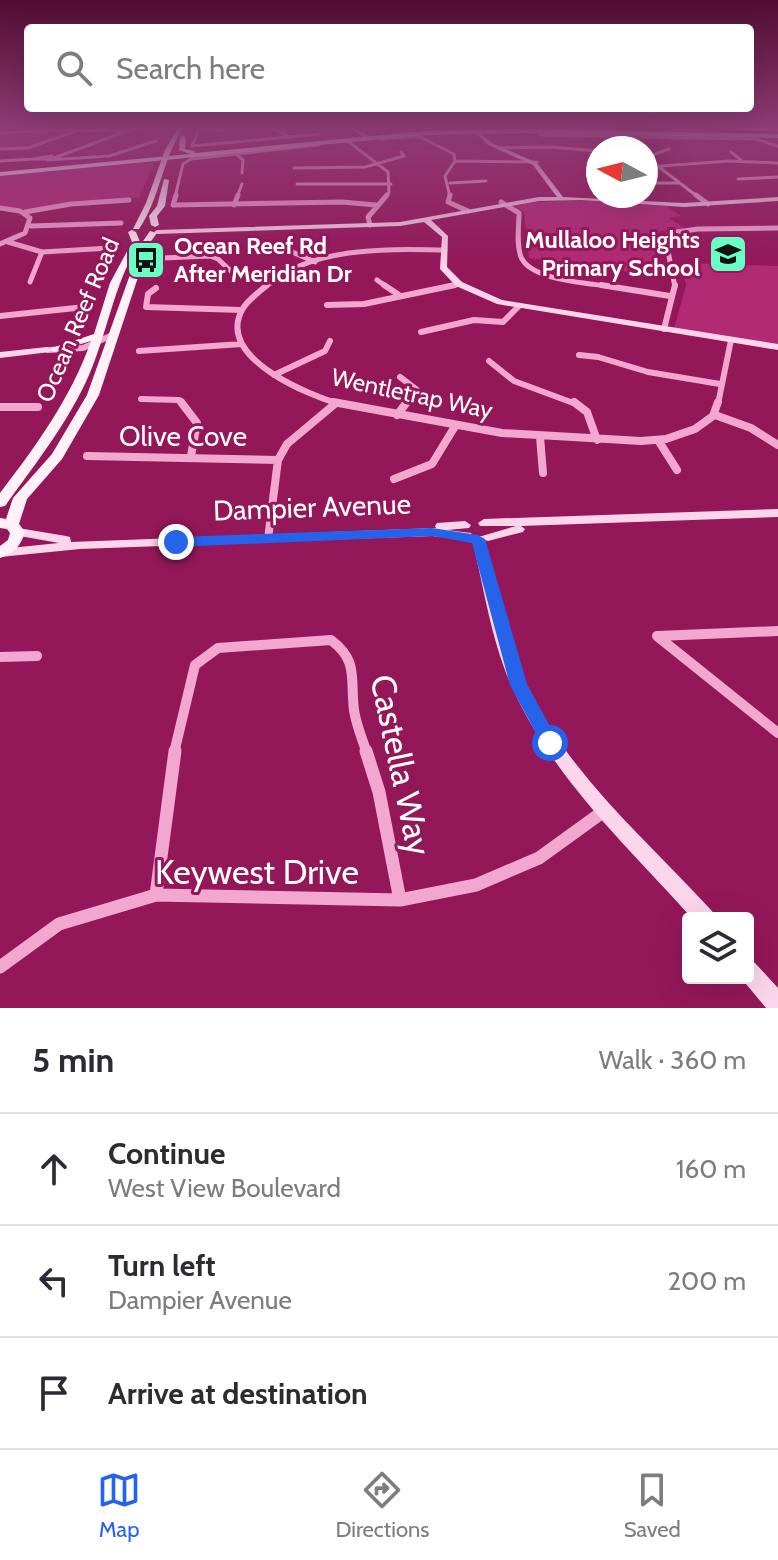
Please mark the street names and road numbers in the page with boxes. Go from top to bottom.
street label: Ocean Reef Road [30,233,125,406]
street label: Wentletrap Way [329,362,495,425]
street label: Olive Cove [119,419,247,453]
street label: Dampier Avenue [212,487,412,527]
street label: Castella Way [361,671,441,859]
street label: Keywest Drive [155,851,359,893]

